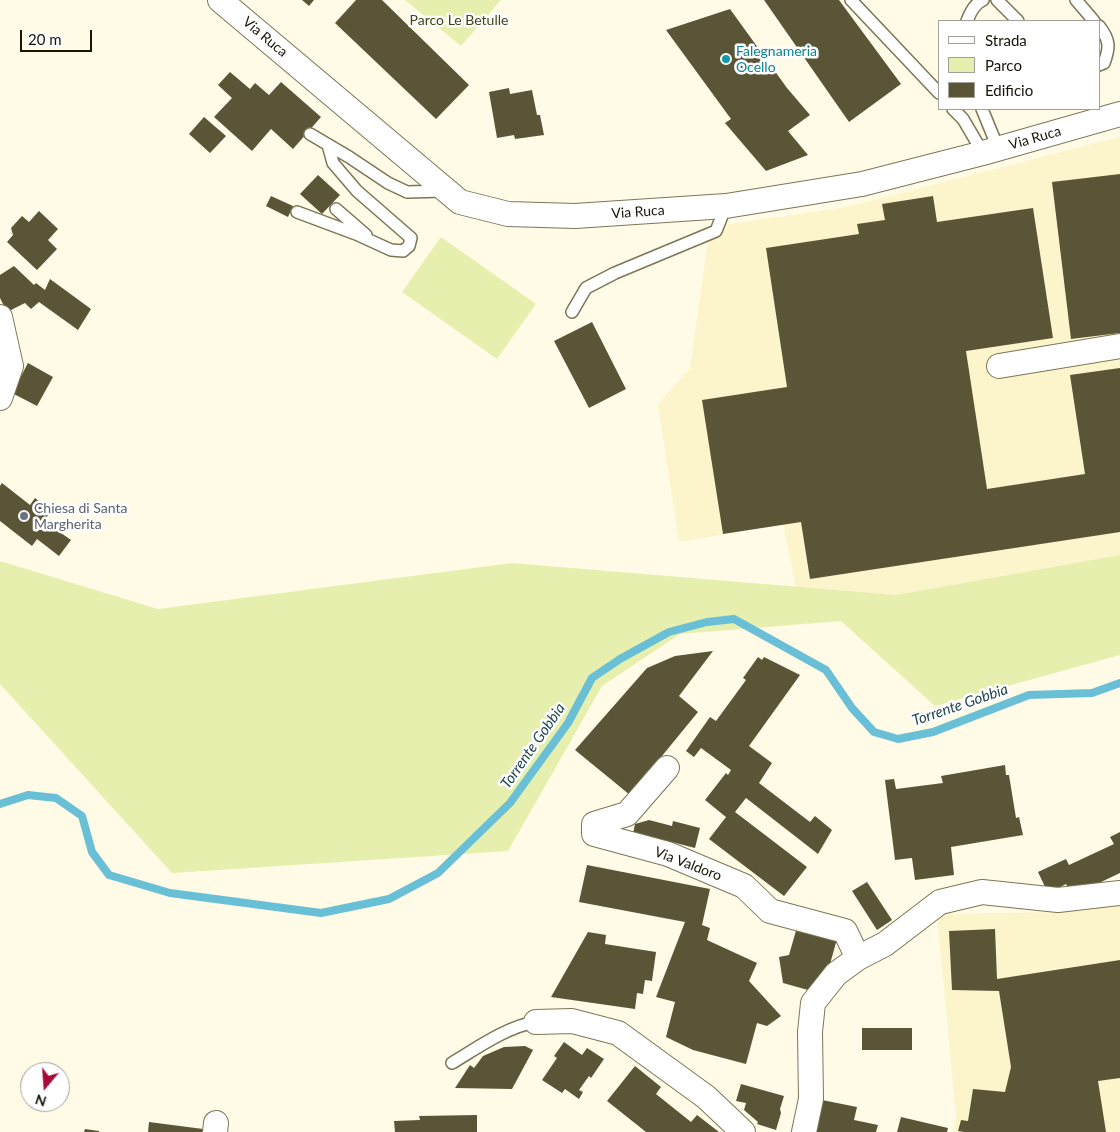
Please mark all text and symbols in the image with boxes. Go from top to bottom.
park label: Parco Le Betulle [410,12,508,28]
street label: Via Ruca [239,13,291,61]
scale bar [22,20,95,52]
legend [938,20,1100,110]
text: 20 m [28,30,62,48]
text: Strada [985,31,1027,49]
place label: Falegnameria Ocello [736,43,817,75]
marker: Falegnameria Ocello [720,53,732,65]
text: Parco [985,56,1022,74]
text: Edificio [985,81,1033,99]
street label: Via Ruca [1007,123,1063,153]
street label: Via Ruca [611,202,665,222]
place label: Chiesa di Santa Margherita [34,500,127,532]
marker: Chiesa di Santa Margherita [18,510,30,522]
water label: Torrente Gobbia [910,680,1010,730]
water label: Torrente Gobbia [497,700,569,792]
street label: Via Valdoro [652,844,724,884]
north arrow [20,1062,70,1112]
text: N [33,1091,48,1111]

